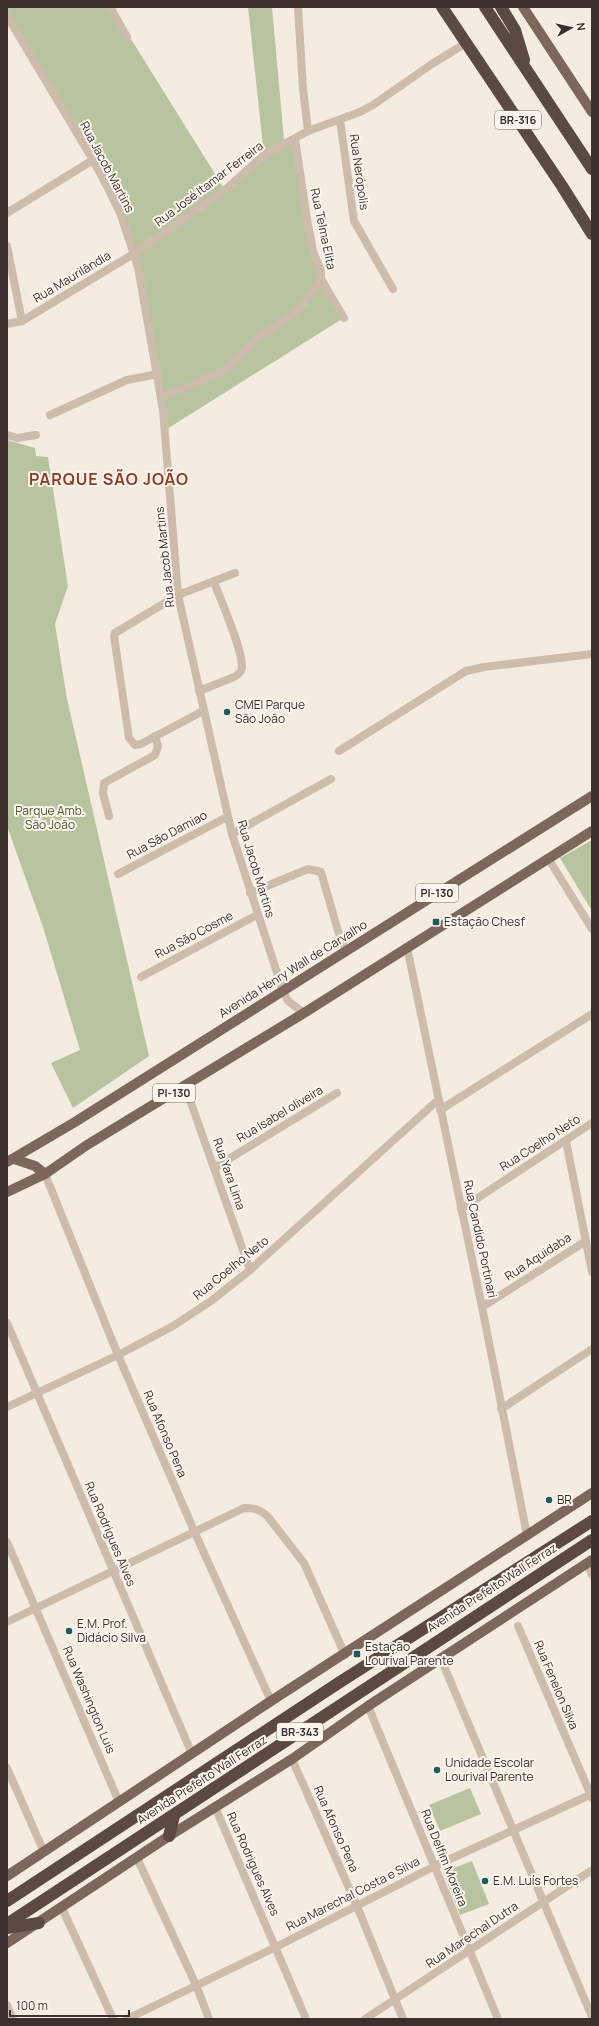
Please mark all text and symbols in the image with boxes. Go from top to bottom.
north arrow [551,8,591,48]
text: N [573,22,589,32]
road number: BR-316 [495,111,541,129]
street label: Rua Jacob Martins [76,118,139,215]
street label: Rua Nerópolis [346,133,373,211]
street label: Rua José Itamar Ferreira [151,137,266,230]
street label: Rua Telma Elita [307,187,340,271]
street label: Rua Maurilândia [30,247,114,306]
district label: PARQUE SÃO JOÃO [29,468,189,490]
street label: Rua Jacob Martins [151,506,178,608]
place label: CMEI Parque São João [235,696,305,727]
marker: CMEI Parque São João [222,707,232,717]
park label: Parque Amb. São João [15,802,85,833]
street label: Rua São Damiao [124,806,210,863]
street label: Rua Jacob Martins [234,818,279,920]
road number: PI-130 [416,884,458,902]
street label: Rua São Cosme [152,907,236,962]
place label: Estação Chesf [444,913,525,930]
street label: Avenida Henry Wall de Carvalho [215,916,370,1021]
marker: Estação Chesf [431,917,441,927]
street label: Rua Isabel oliveira [233,1081,326,1146]
road number: PI-130 [153,1084,195,1102]
street label: Rua Coelho Neto [496,1110,583,1175]
street label: Rua Yara Lima [209,1136,250,1212]
street label: Rua Candido Portinari [460,1179,501,1299]
street label: Rua Aquidaba [501,1229,574,1284]
street label: Rua Coelho Neto [189,1232,272,1303]
street label: Rua Afonso Pena [139,1388,191,1480]
street label: Rua Rodrigues Alves [81,1479,140,1589]
place label: BR [557,1491,572,1508]
marker: BR [544,1495,554,1505]
street label: Avenida Prefeito Wall Ferraz [423,1539,560,1636]
place label: E.M. Prof. Didácio Silva [77,1615,146,1646]
marker: E.M. Prof. Didácio Silva [64,1626,74,1636]
place label: Estação Lourival Parente [365,1638,453,1669]
street label: Rua Fenelon Silva [530,1638,583,1732]
street label: Rua Washington Luis [59,1643,120,1756]
marker: Estação Lourival Parente [352,1649,362,1659]
road number: BR-343 [277,1723,323,1741]
street label: Avenida Prefeito Wall Ferraz [133,1731,270,1828]
place label: Unidade Escolar Lourival Parente [445,1754,535,1785]
marker: Unidade Escolar Lourival Parente [432,1765,442,1775]
street label: Rua Afonso Pena [310,1783,363,1875]
street label: Rua Delfim Moreira [417,1807,472,1909]
street label: Rua Rodrigues Alves [223,1809,284,1918]
street label: Rua Marechal Costa e Silva [283,1852,423,1935]
place label: E.M. Luís Fortes [493,1872,578,1889]
marker: E.M. Luís Fortes [480,1876,490,1886]
street label: Rua Marechal Dutra [422,1897,521,1972]
scale bar [10,1992,129,2018]
text: 100 m [16,1997,48,2014]

